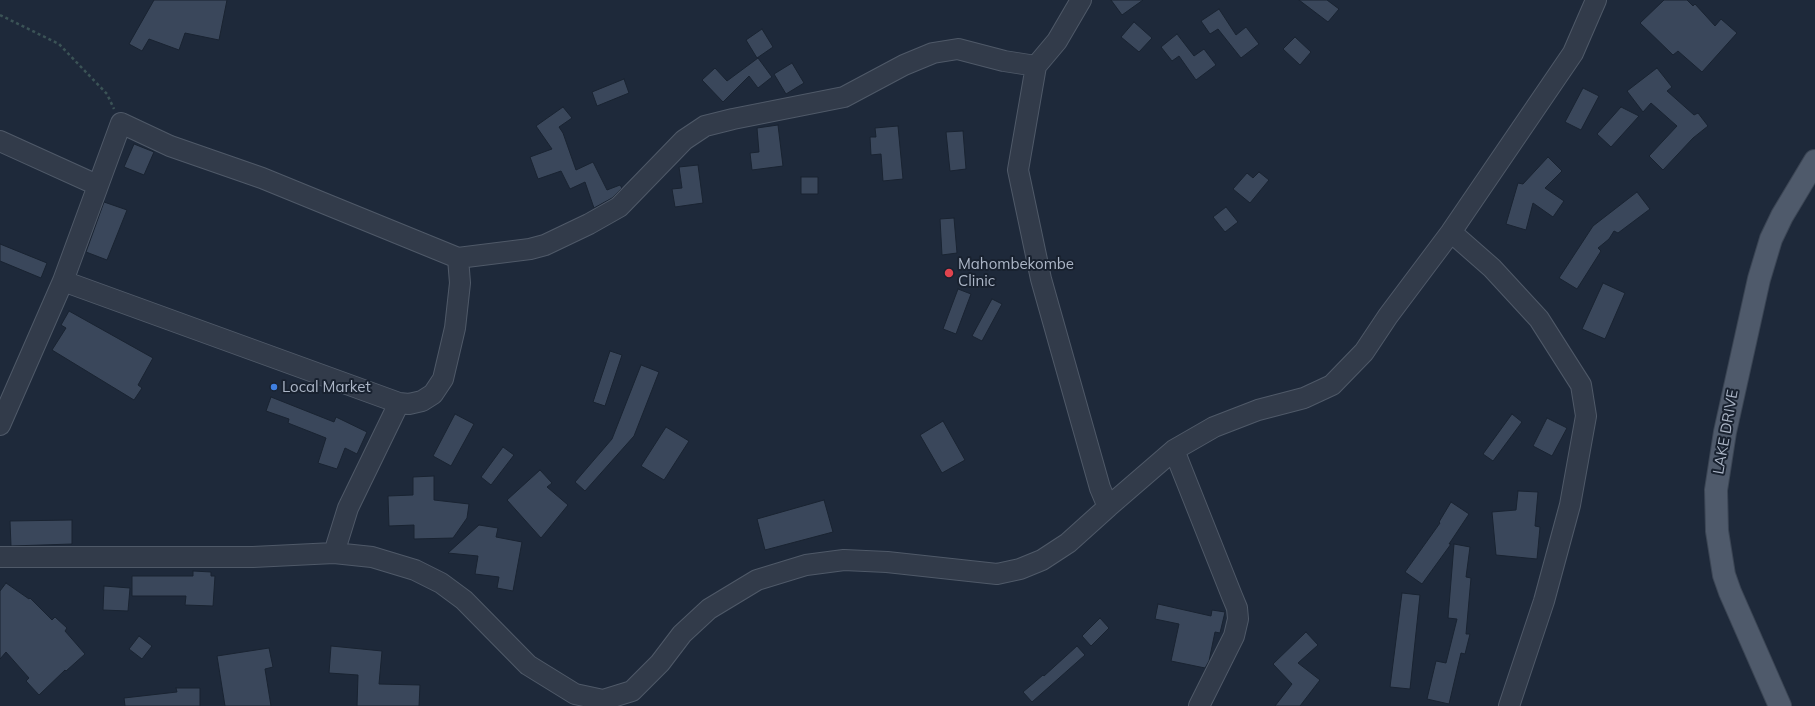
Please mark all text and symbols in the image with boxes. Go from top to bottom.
place label: Mahombekombe Clinic [958,255,1074,290]
marker: Mahombekombe Clinic [943,267,955,279]
place label: Local Market [282,378,371,396]
marker: Local Market [269,382,279,392]
street label: LAKE DRIVE [1710,388,1742,476]

